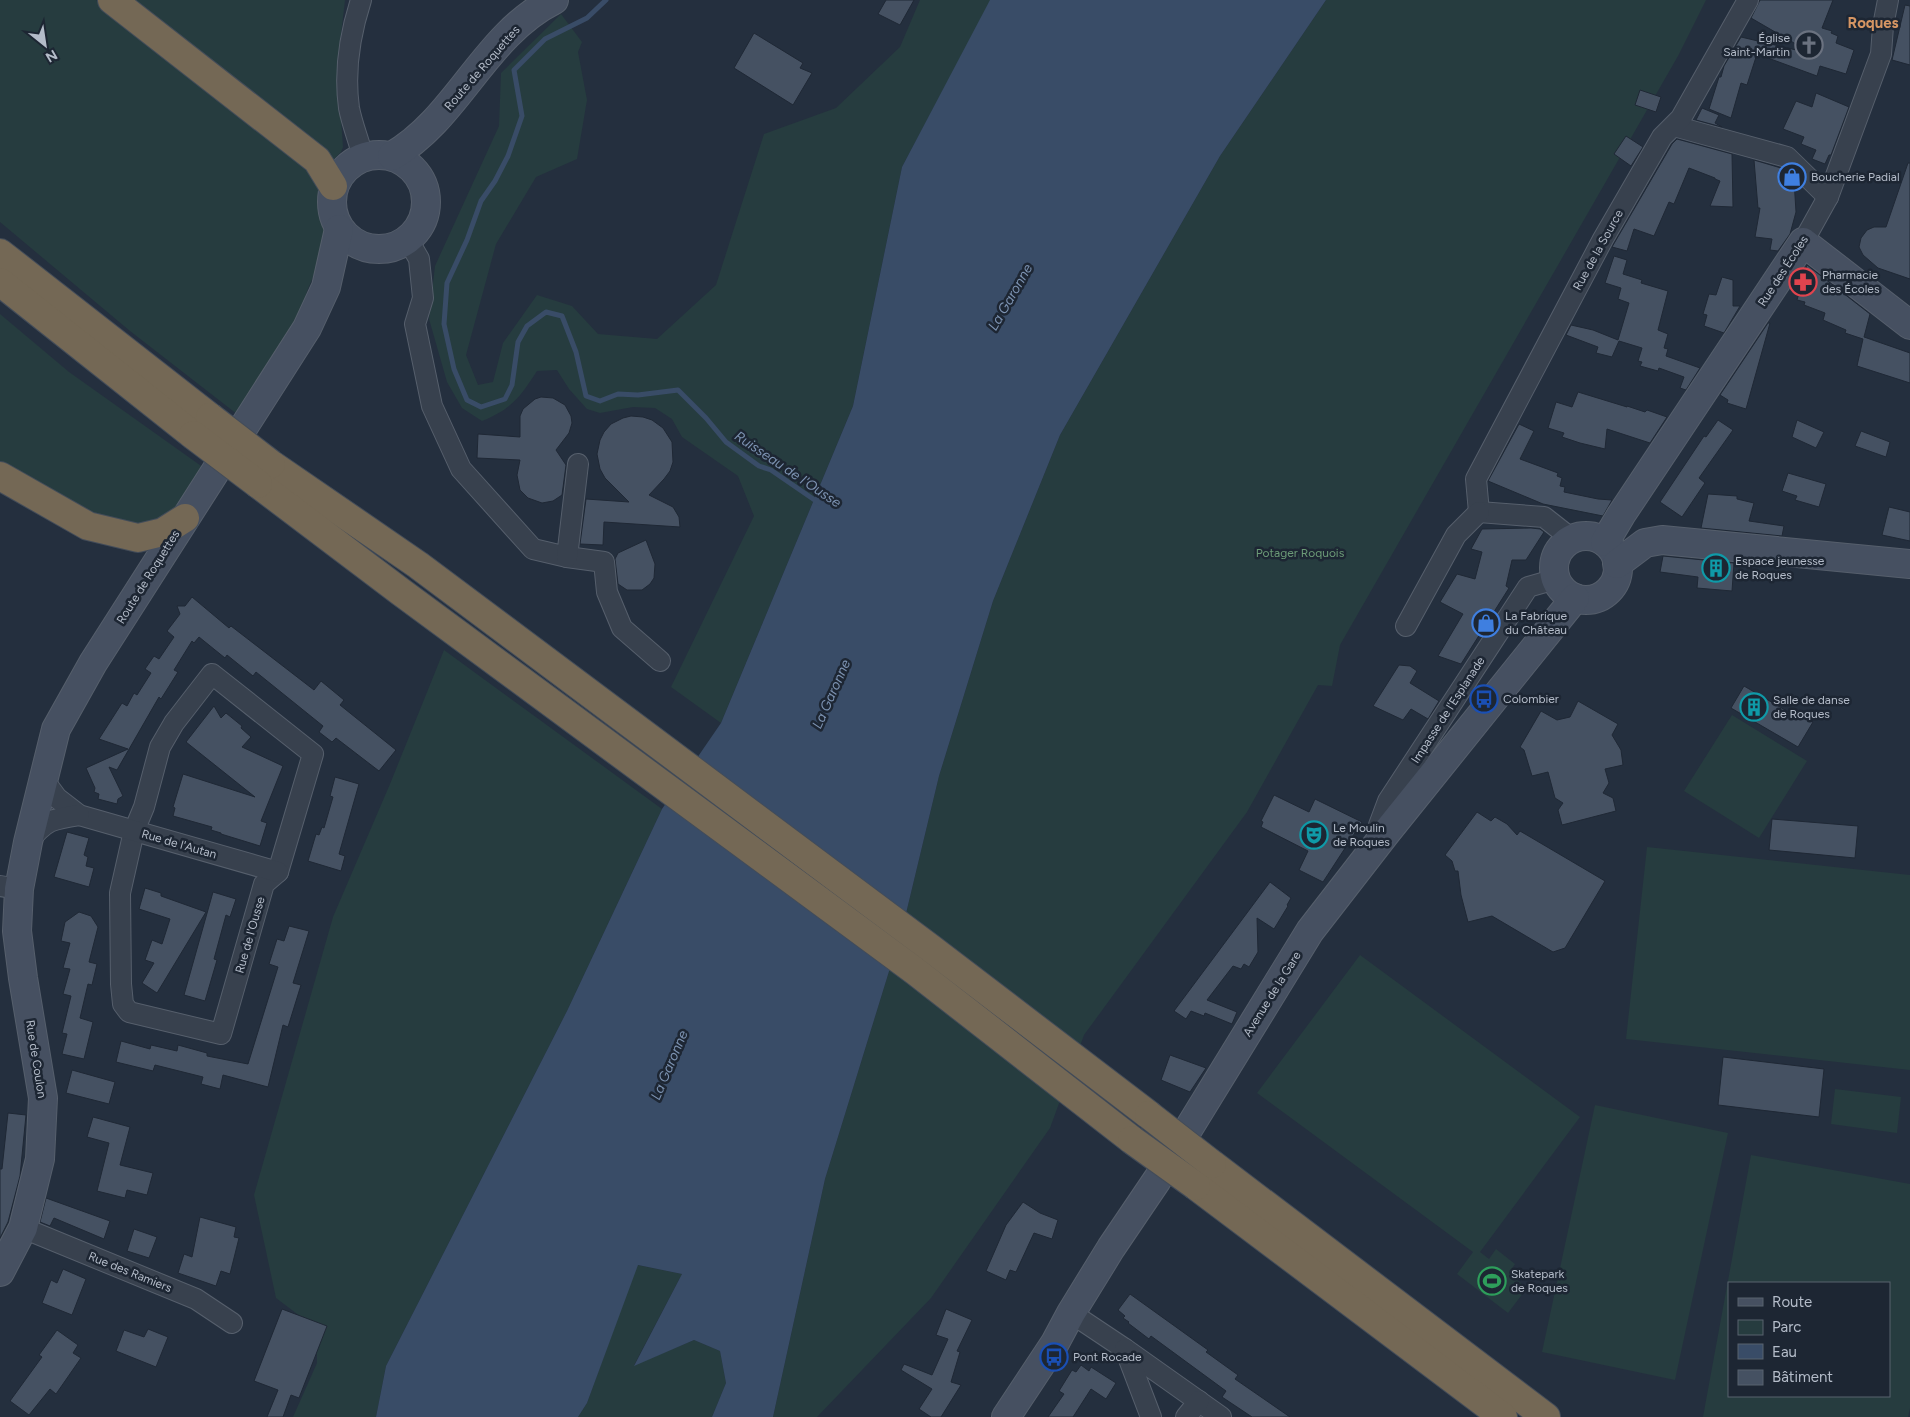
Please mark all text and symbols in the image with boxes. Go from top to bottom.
district label: Roques [1847,14,1899,32]
north arrow [20,20,70,70]
street label: Route de Roquettes [441,23,523,113]
church icon: Église Saint-Martin [1794,30,1824,60]
place label: Église Saint-Martin [1723,31,1790,59]
text: N [42,46,60,66]
shop icon: Boucherie Padial [1777,162,1807,192]
place label: Boucherie Padial [1811,170,1900,184]
street label: Rue de la Source [1570,207,1626,293]
street label: Rue des Écoles [1755,233,1811,309]
water label: La Garonne [985,261,1036,334]
pharmacy icon: Pharmacie des Écoles [1788,267,1818,297]
place label: Pharmacie des Écoles [1822,268,1880,296]
water label: Ruisseau de l'Ousse [731,427,845,512]
street label: Route de Roquettes [114,527,183,626]
park label: Potager Roquois [1256,546,1345,560]
building icon: Espace jeunesse de Roques [1701,553,1731,583]
place label: Espace jeunesse de Roques [1735,554,1825,582]
shop icon: La Fabrique du Château [1471,608,1501,638]
place label: La Fabrique du Château [1505,609,1567,637]
street label: Impasse de l'Esplanade [1408,654,1488,766]
water label: La Garonne [809,657,854,731]
bus stop icon: Colombier [1469,684,1499,714]
place label: Colombier [1503,692,1559,706]
building icon: Salle de danse de Roques [1739,692,1769,722]
place label: Salle de danse de Roques [1773,693,1850,721]
theatre icon: Le Moulin de Roques [1299,820,1329,850]
place label: Le Moulin de Roques [1333,821,1390,849]
street label: Rue de l'Autan [140,827,218,861]
street label: Rue de l'Ousse [232,895,268,975]
street label: Avenue de la Gare [1240,949,1304,1039]
street label: Rue de Coulon [23,1019,49,1099]
water label: La Garonne [647,1028,692,1103]
street label: Rue des Ramiers [86,1249,174,1295]
sports icon: Skatepark de Roques [1477,1266,1507,1296]
place label: Skatepark de Roques [1511,1267,1568,1295]
legend [1728,1282,1890,1397]
text: Route [1772,1293,1812,1311]
text: Parc [1772,1318,1801,1336]
bus stop icon: Pont Rocade [1039,1342,1069,1372]
text: Eau [1772,1343,1797,1361]
place label: Pont Rocade [1073,1350,1142,1364]
text: Bâtiment [1772,1368,1833,1386]

